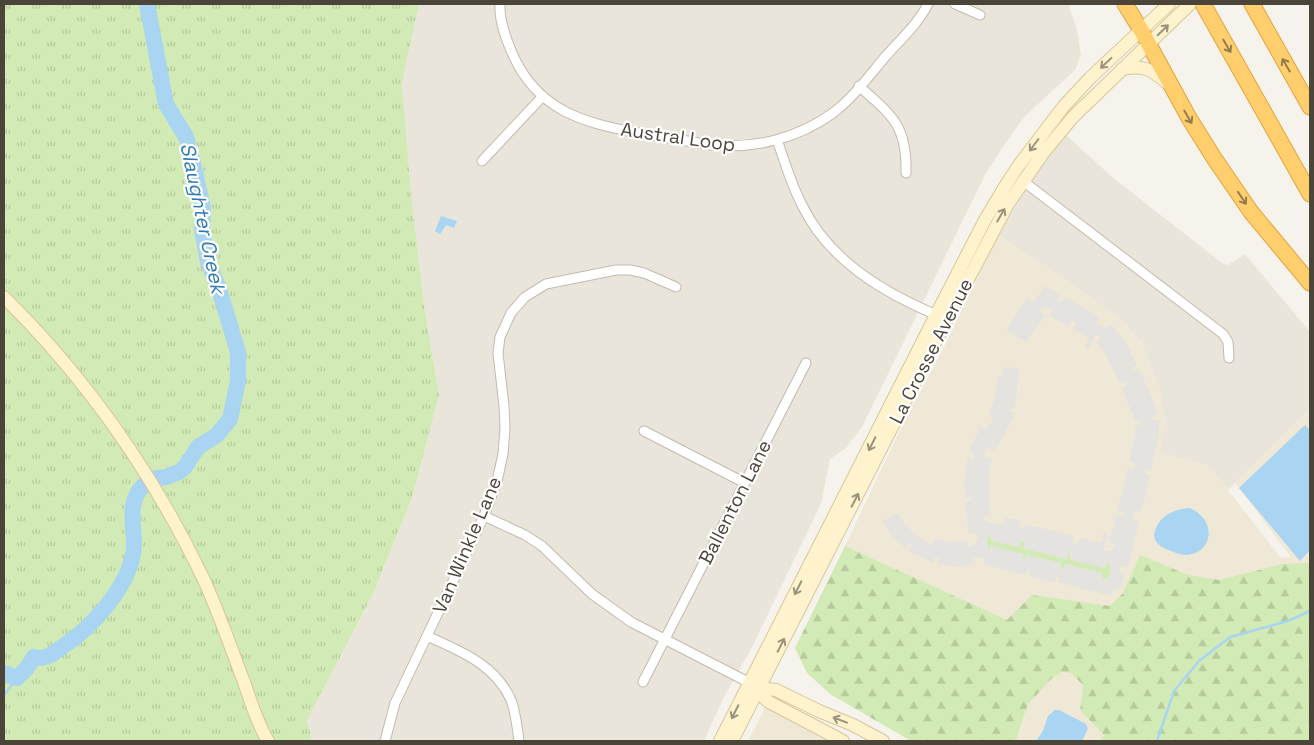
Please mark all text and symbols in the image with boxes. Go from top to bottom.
one-way arrow [1156,24,1169,36]
one-way arrow [1223,38,1233,53]
one-way arrow [1099,57,1112,69]
one-way arrow [1281,58,1291,73]
one-way arrow [1184,109,1194,123]
street label: Austral Loop [619,117,737,157]
one-way arrow [1029,138,1040,151]
water label: Slaughter Creek [174,140,232,298]
one-way arrow [1237,191,1247,205]
one-way arrow [996,208,1006,223]
street label: La Crosse Avenue [884,274,978,428]
street label: Ballenton Lane [693,436,777,568]
one-way arrow [867,436,877,451]
street label: Van Winkle Lane [427,473,507,617]
one-way arrow [851,493,860,508]
one-way arrow [793,581,803,596]
one-way arrow [776,637,786,652]
one-way arrow [730,704,739,719]
one-way arrow [832,715,848,724]

